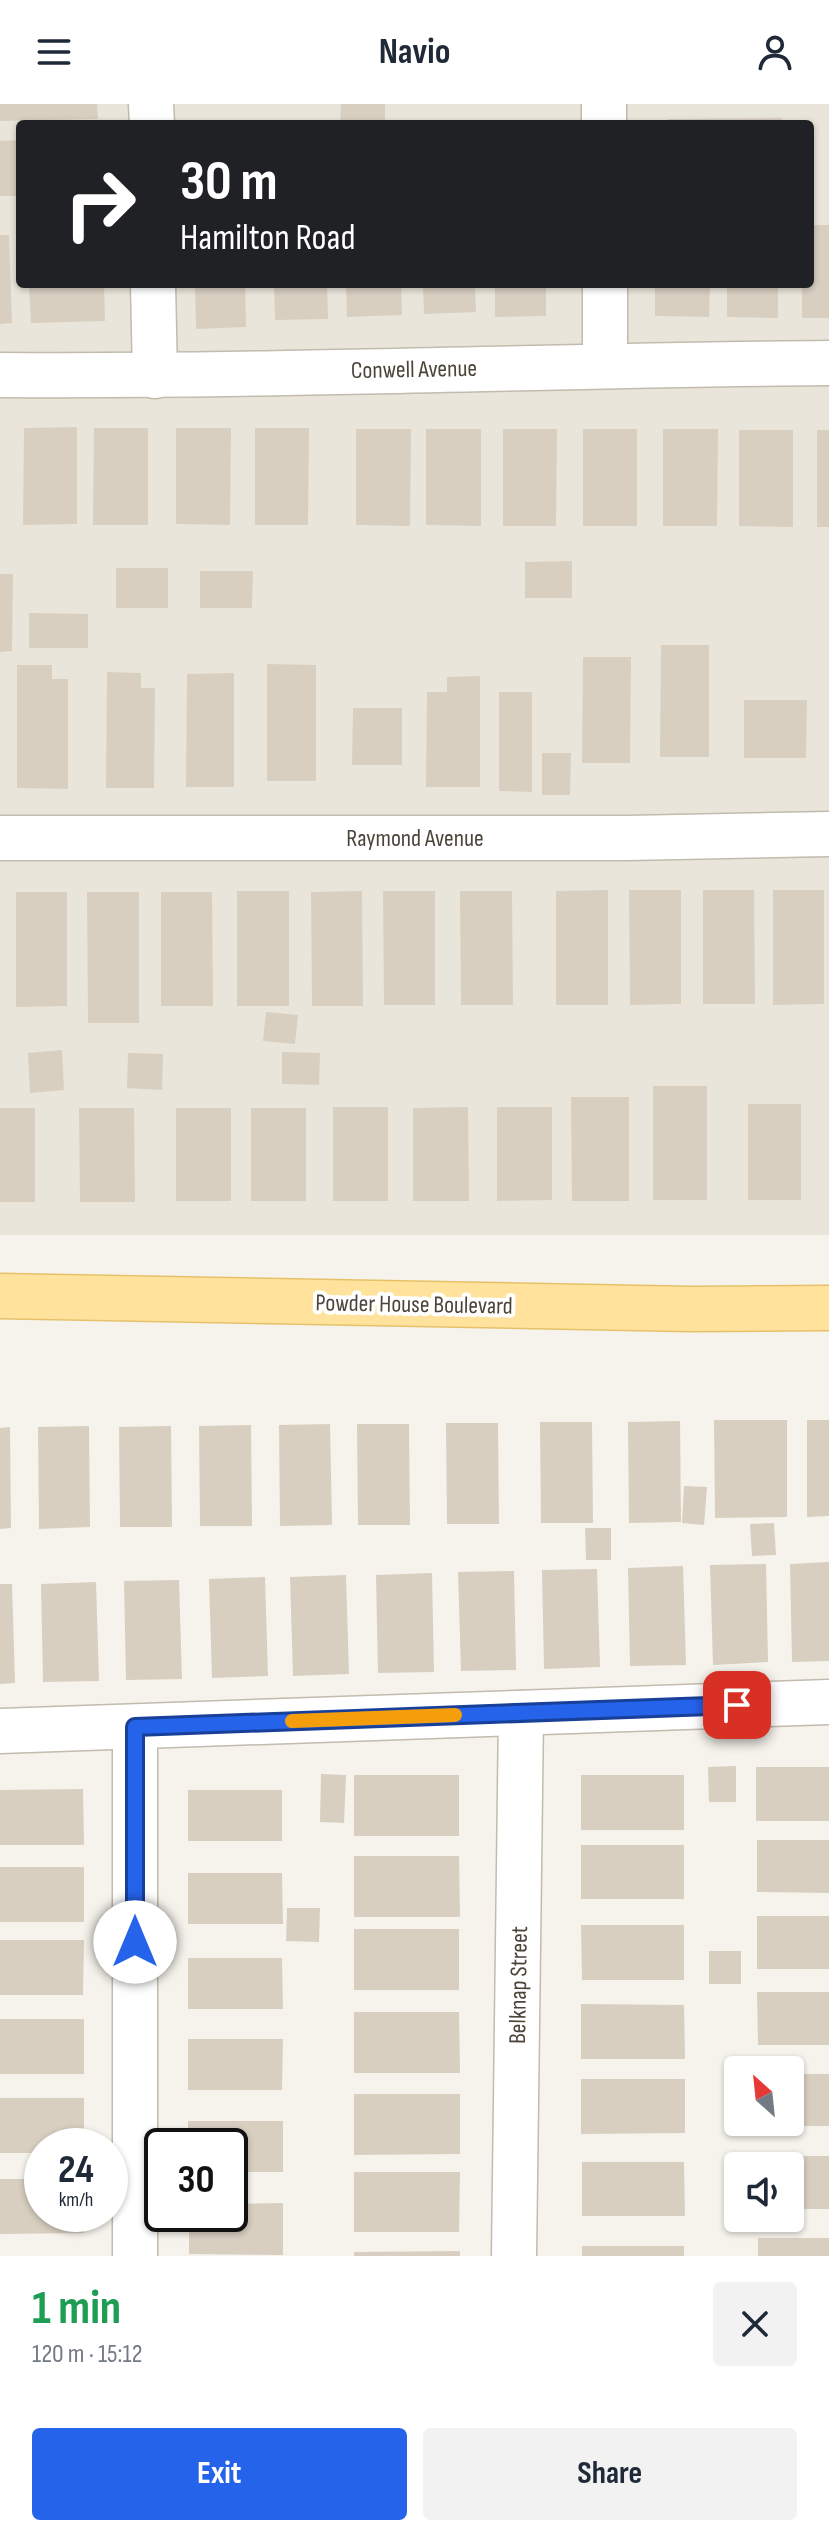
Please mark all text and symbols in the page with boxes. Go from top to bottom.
icon: menu [32,30,76,74]
icon: person [753,30,797,74]
text: Navio [379,31,450,74]
text: 30 m [180,149,278,216]
icon: right [48,152,152,256]
text: Hamilton Road [180,217,355,260]
street label: Conwell Avenue [351,354,477,385]
street label: Raymond Avenue [346,824,484,853]
street label: Powder House Boulevard [315,1288,513,1321]
pin [703,1671,771,1739]
icon: arrive [715,1683,759,1727]
position arrow [93,1900,177,1984]
street label: Belknap Street [503,1926,534,2044]
north arrow [724,2056,804,2136]
map controls [724,2056,804,2232]
speed limit sign: 30 [144,2128,248,2232]
text: 24 [58,2146,94,2194]
button: sound [724,2152,804,2232]
text: km/h [59,2188,93,2212]
text: 1 min [32,2280,121,2337]
button: close [713,2282,797,2366]
text: 120 m · 15:12 [32,2339,143,2370]
button: Exit [32,2428,407,2520]
button: Share [423,2428,797,2520]

